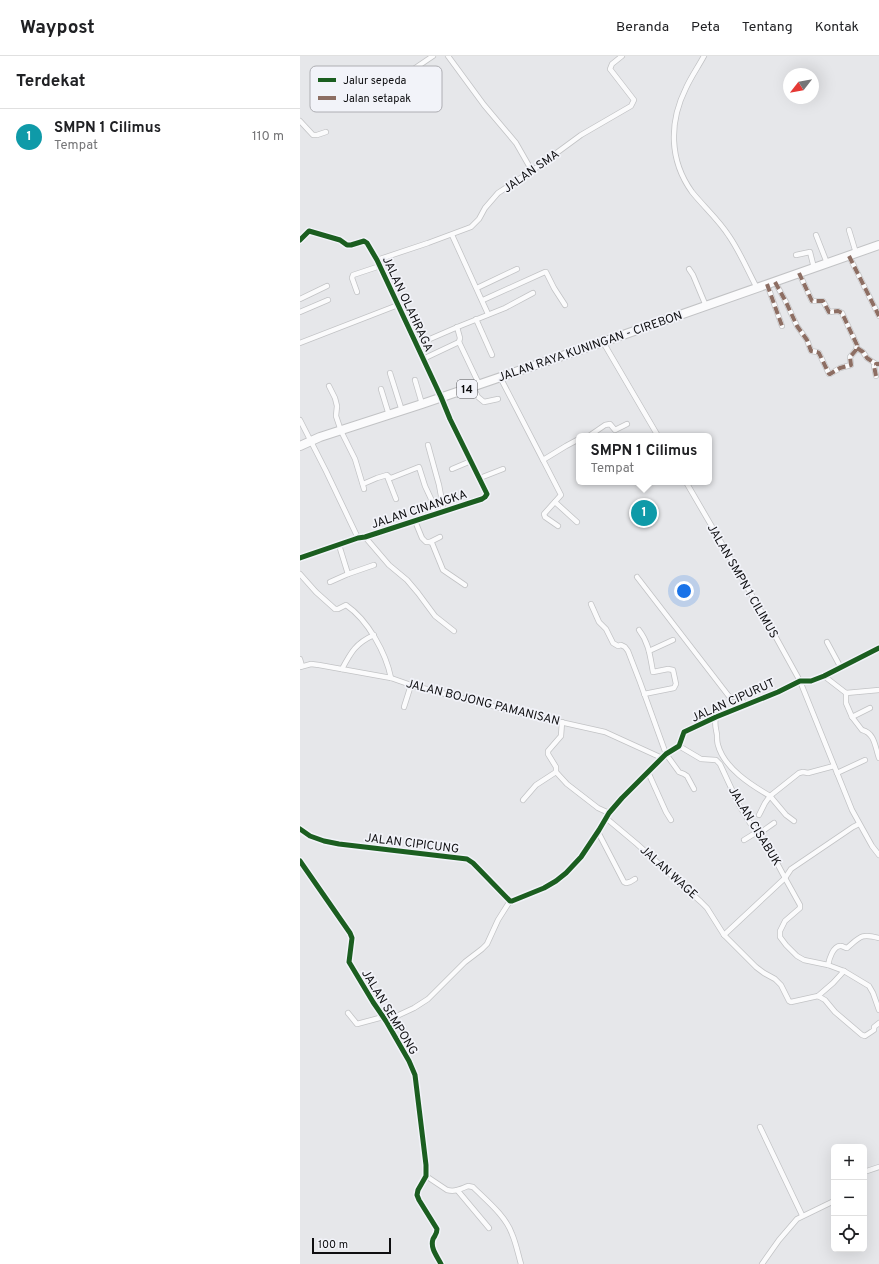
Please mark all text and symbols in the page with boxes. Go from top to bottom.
text: Waypost [20,16,95,40]
text: Beranda [616,19,669,36]
text: Peta [691,19,720,36]
text: Tentang [742,19,793,36]
text: Kontak [815,19,859,36]
legend [310,66,442,112]
north arrow [783,68,819,104]
text: Terdekat [16,71,85,93]
text: Jalur sepeda [343,74,407,88]
text: Jalan setapak [343,92,411,106]
text: SMPN 1 Cilimus [54,119,161,138]
text: 1 [26,129,32,145]
text: 110 m [252,129,284,145]
text: Tempat [54,138,98,154]
street label: JALAN SMA [500,147,563,197]
street label: JALAN OLAHRAGA [378,254,436,355]
street label: JALAN RAYA KUNINGAN - CIREBON [496,308,685,386]
road number: 14 [457,380,477,398]
popup [576,433,712,485]
text: SMPN 1 Cilimus [590,442,698,461]
text: Tempat [590,461,634,477]
street label: JALAN CINANGKA [369,487,469,533]
pin: 1 [631,498,657,528]
street label: JALAN SMPN 1 CILIMUS [703,522,781,641]
your location [674,581,694,601]
street label: JALAN CIPURUT [689,675,778,727]
street label: JALAN BOJONG PAMANISAN [404,676,561,730]
street label: JALAN CISABUK [724,784,784,869]
street label: JALAN CIPICUNG [364,830,460,858]
street label: JALAN WAGE [636,843,701,903]
street label: JALAN SEMPONG [357,967,421,1058]
map controls [831,1144,867,1252]
button: + [831,1144,867,1180]
button: − [831,1180,867,1216]
button: locate [831,1216,867,1252]
scale bar [312,1236,391,1255]
text: 100 m [318,1238,348,1252]

